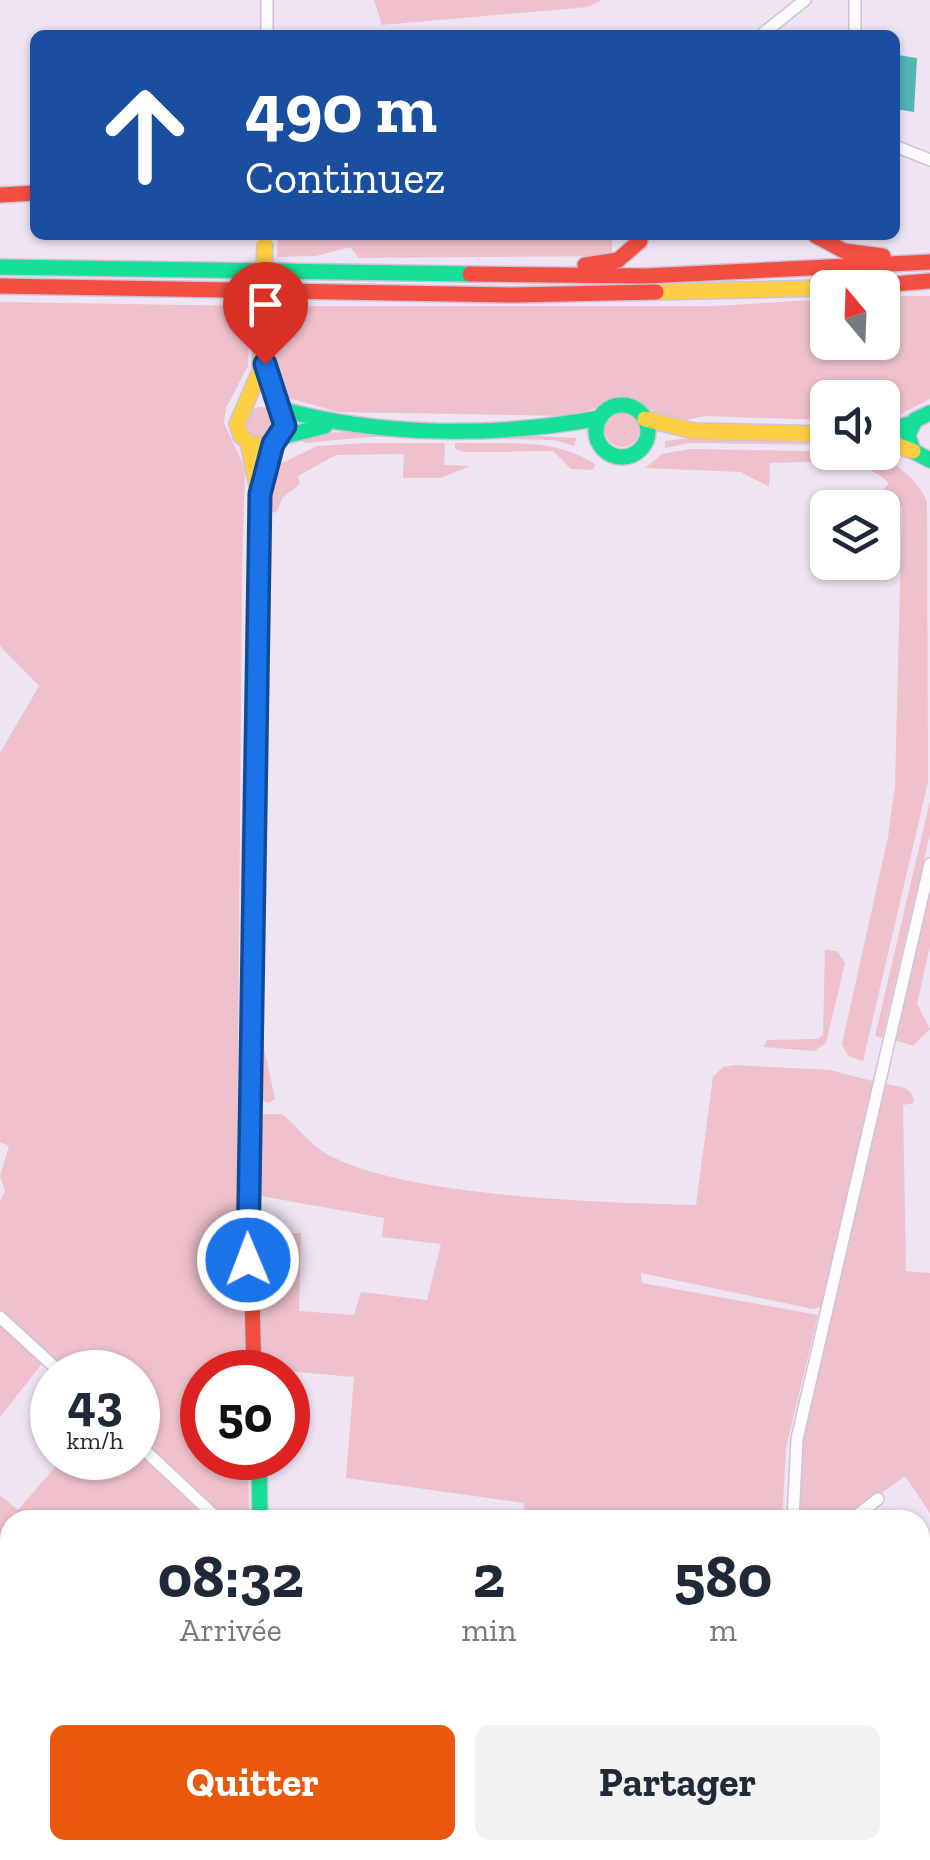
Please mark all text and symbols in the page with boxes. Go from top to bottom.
text: 490 m [245,66,437,150]
icon: ahead [80,70,210,200]
text: Continuez [245,151,445,205]
pin [223,262,308,365]
north arrow [810,270,900,360]
map controls [810,270,900,580]
icon: arrive [238,277,293,332]
button: sound [810,380,900,470]
button: layers [810,490,900,580]
position arrow [196,1208,300,1312]
speed limit sign: 50 [180,1350,310,1480]
text: 43 [67,1373,123,1433]
text: km/h [66,1425,124,1455]
text: 08:32 [158,1540,304,1612]
text: 2 [473,1540,505,1612]
text: 580 [674,1540,772,1612]
text: Arrivée [180,1611,282,1649]
text: min [461,1611,516,1649]
text: m [709,1611,737,1649]
button: Quitter [50,1725,455,1840]
button: Partager [475,1725,880,1840]

